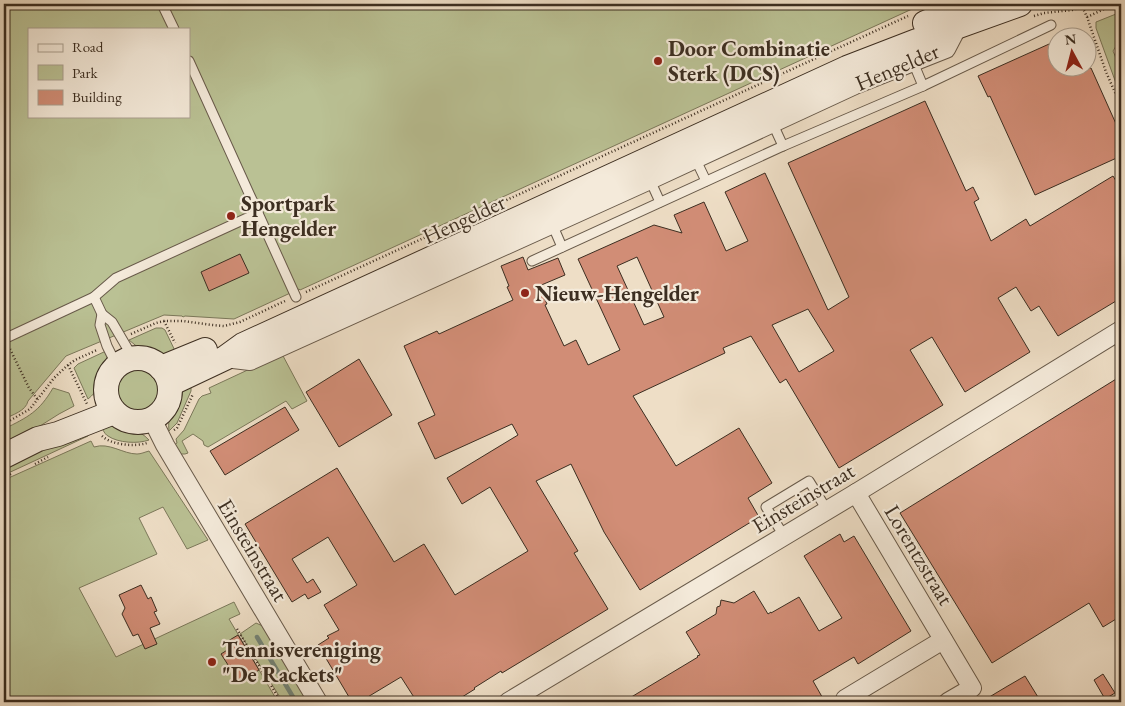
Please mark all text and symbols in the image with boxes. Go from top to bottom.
legend [28,28,190,118]
north arrow [1048,28,1098,78]
text: N [1064,29,1078,49]
place label: Door Combinatie Sterk (DCS) [668,34,830,88]
street label: Hengelder [851,36,944,98]
text: Road [72,37,104,56]
marker: Door Combinatie Sterk (DCS) [652,55,664,67]
text: Park [72,63,99,82]
text: Building [72,87,122,106]
street label: Hengelder [418,187,511,251]
place label: Sportpark Hengelder [241,189,337,243]
marker: Sportpark Hengelder [225,210,237,222]
place label: Nieuw-Hengelder [535,279,700,308]
marker: Nieuw-Hengelder [519,287,531,299]
street label: Einsteinstraat [746,456,860,540]
street label: Einsteinstraat [211,493,295,607]
street label: Lorentzstraat [878,499,960,611]
place label: Tennisvereniging "De Rackets" [222,635,382,689]
marker: Tennisvereniging "De Rackets" [206,656,218,668]

